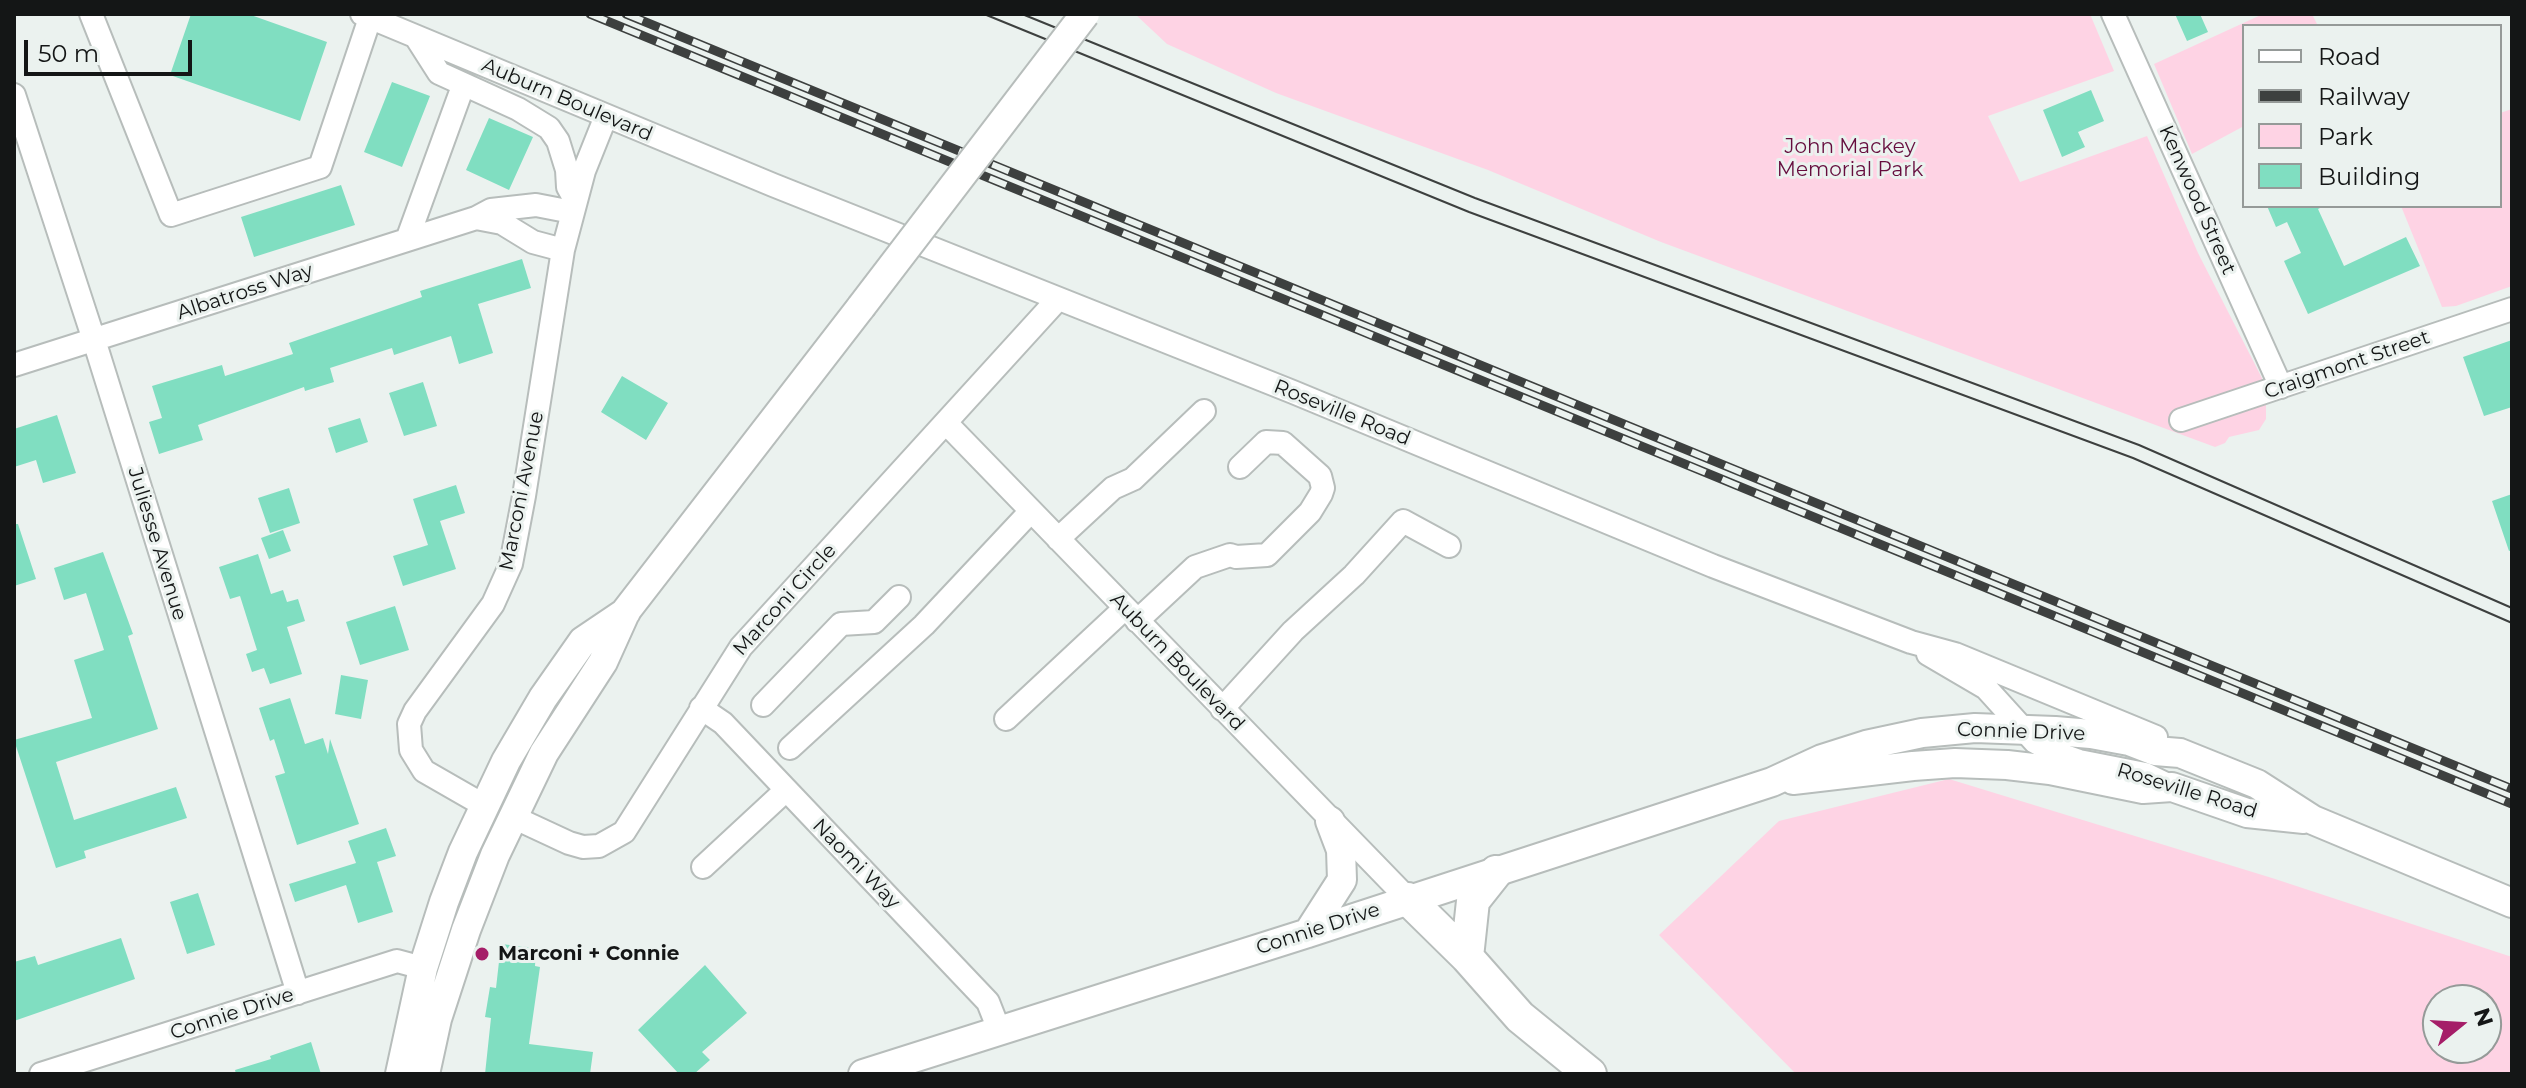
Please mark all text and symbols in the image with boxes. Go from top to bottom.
scale bar [28,24,196,74]
legend [2242,24,2502,208]
text: 50 m [38,39,99,68]
text: Road [2318,42,2381,71]
street label: Auburn Boulevard [478,53,656,147]
text: Railway [2318,82,2410,111]
street label: Kenwood Street [2153,122,2241,278]
text: Park [2318,122,2373,151]
park label: John Mackey Memorial Park [1777,135,1923,182]
text: Building [2318,162,2421,191]
street label: Albatross Way [174,259,316,325]
street label: Craigmont Street [2261,325,2433,405]
street label: Roseville Road [1270,375,1414,451]
street label: Marconi Avenue [495,409,549,573]
street label: Juliesse Avenue [122,465,192,623]
street label: Marconi Circle [728,539,842,661]
street label: Auburn Boulevard [1105,588,1249,736]
street label: Connie Drive [1956,718,2086,746]
street label: Roseville Road [2114,758,2260,824]
street label: Naomi Way [807,814,905,914]
street label: Connie Drive [1253,898,1383,960]
place label: Marconi + Connie [498,942,679,966]
marker: Marconi + Connie [473,945,491,963]
street label: Connie Drive [167,983,297,1045]
north arrow [2422,984,2502,1064]
text: N [2468,1004,2499,1030]

